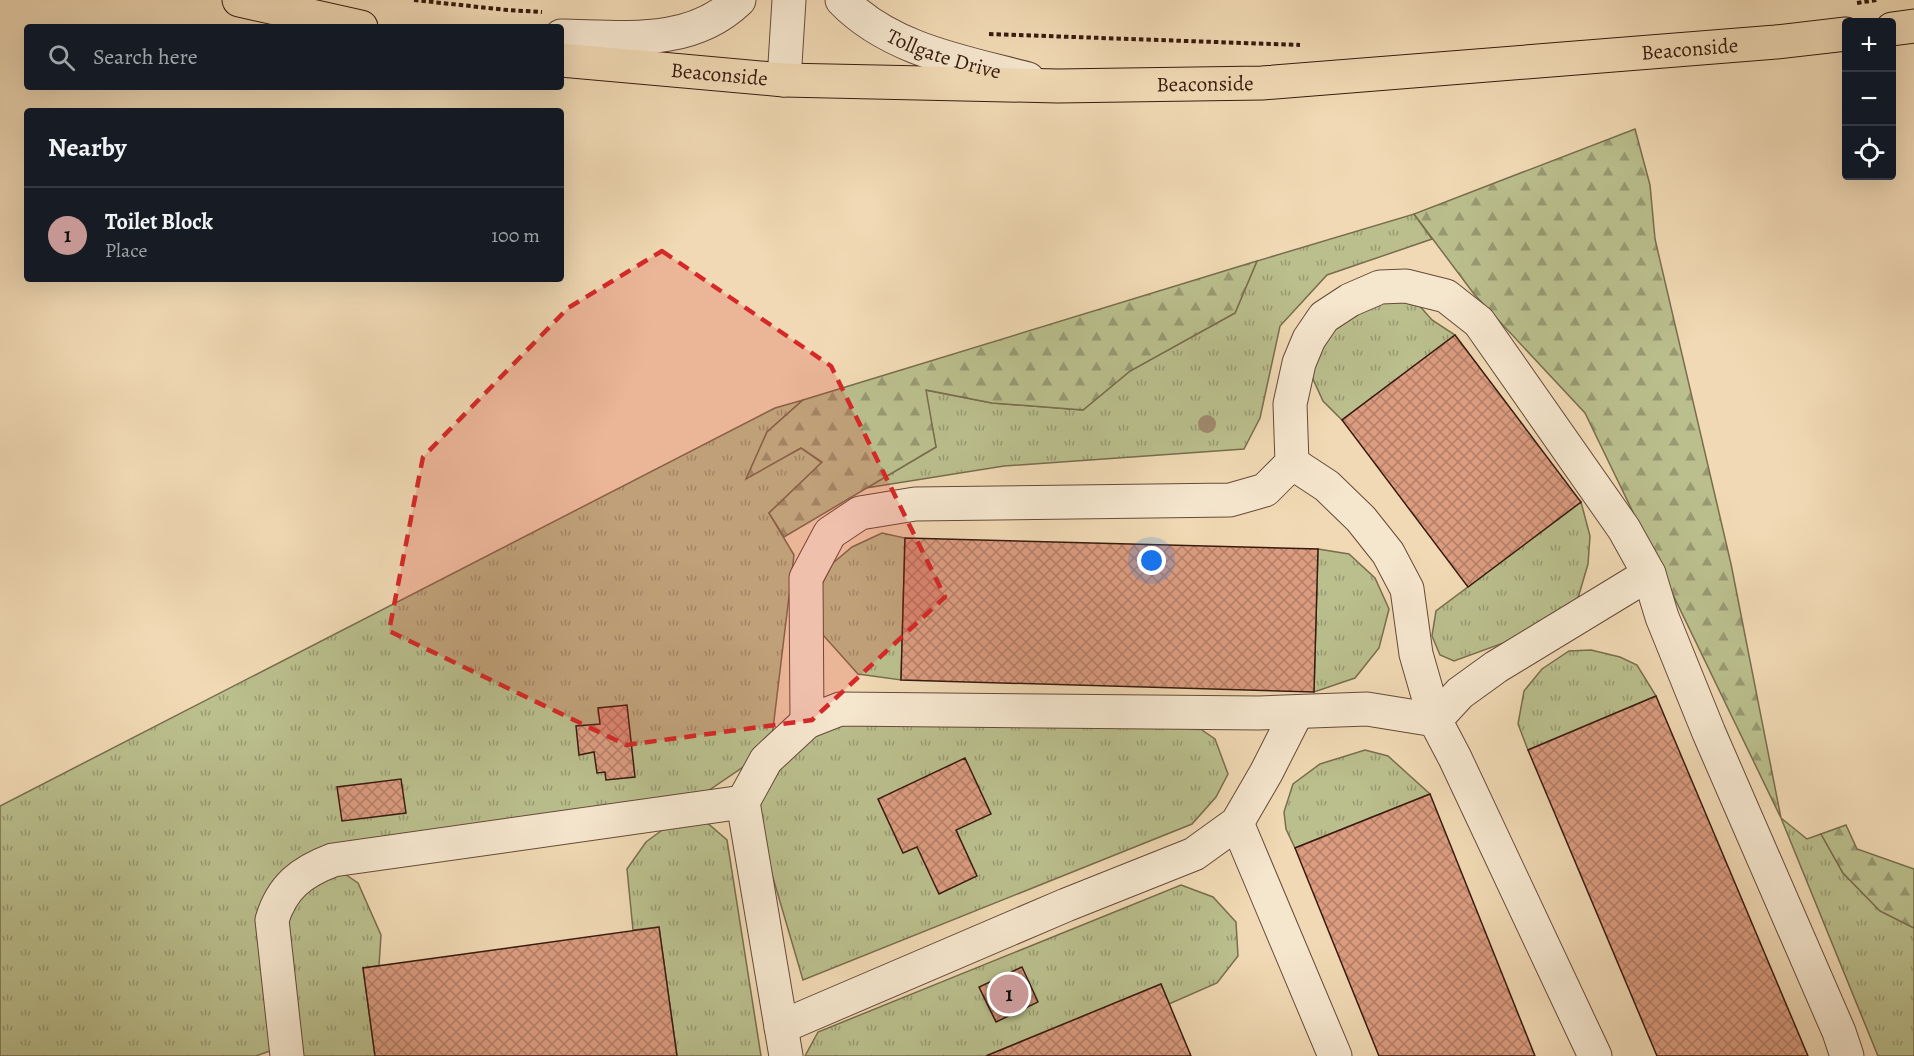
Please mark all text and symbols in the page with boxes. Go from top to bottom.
map controls [1842,18,1896,180]
button: + [1842,18,1896,72]
street label: Tollgate Drive [882,22,1004,86]
search box [24,24,564,90]
street label: Beaconside [1640,31,1739,67]
icon: search [45,41,78,74]
text: Search here [93,42,198,72]
street label: Beaconside [670,56,769,92]
street label: Beaconside [1156,69,1254,99]
button: − [1842,72,1896,126]
button: locate [1842,126,1896,180]
text: Nearby [48,130,127,165]
text: Toilet Block [105,207,213,237]
text: 1 [64,222,71,249]
text: 100 m [491,222,540,249]
text: Place [105,237,147,264]
your location [1137,546,1166,575]
pin: 1 [990,972,1028,1016]

